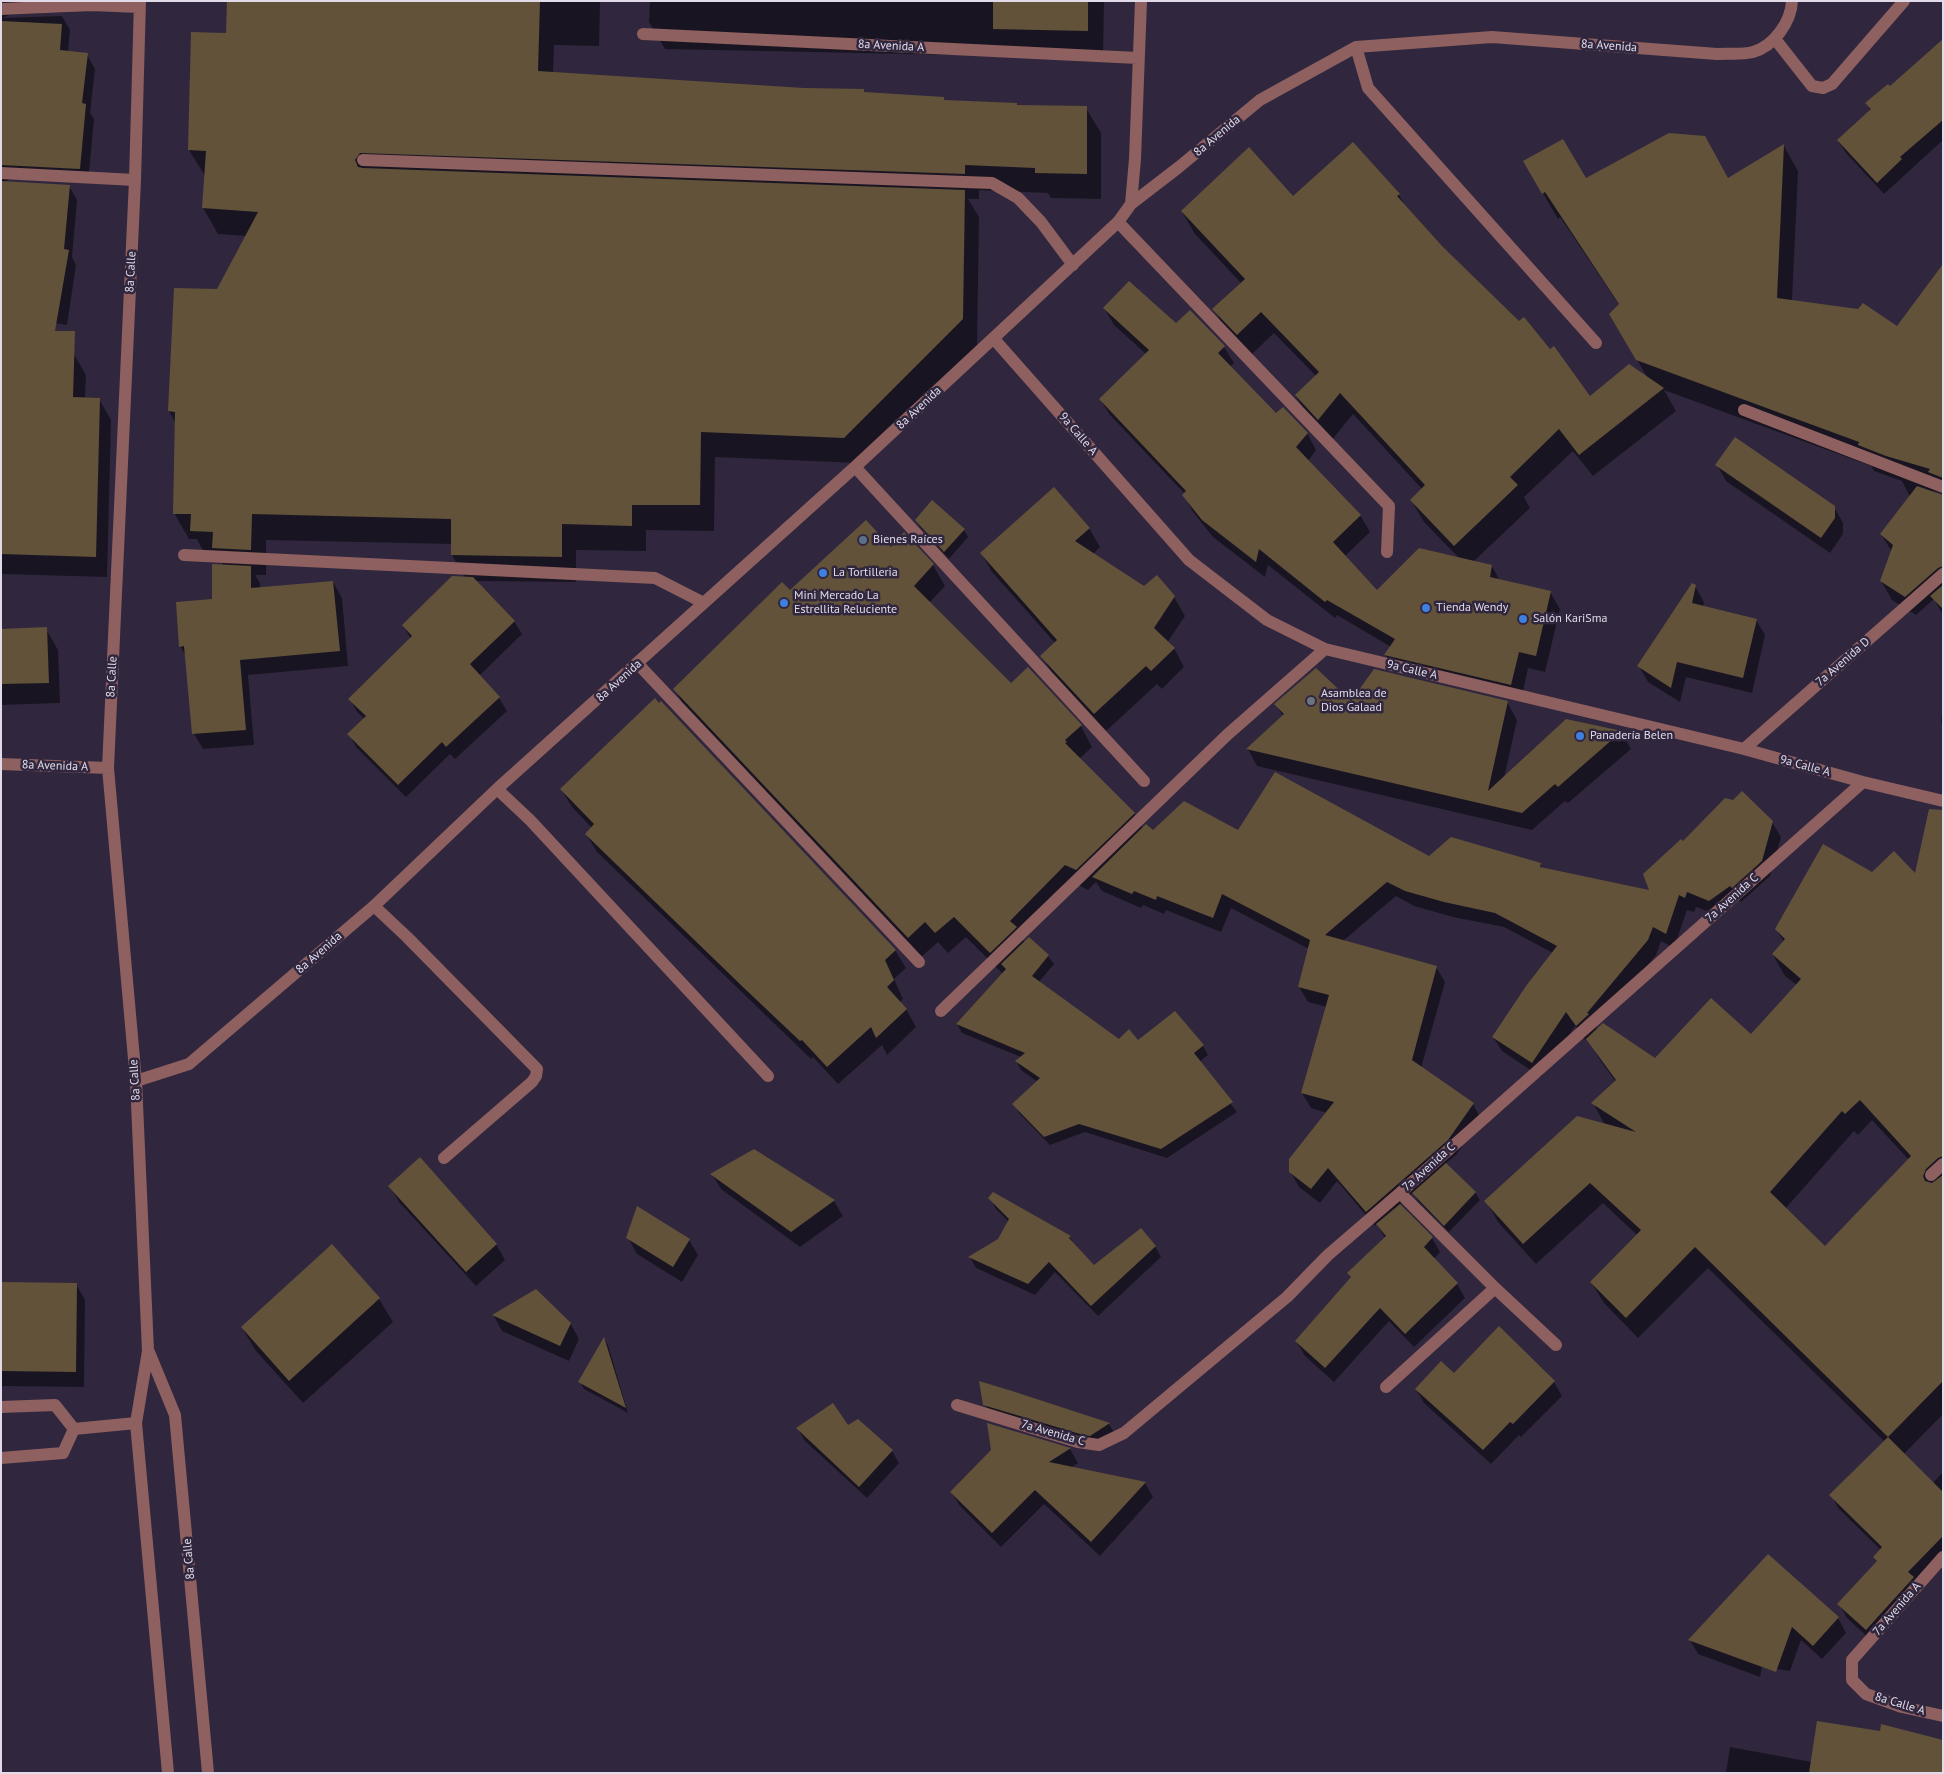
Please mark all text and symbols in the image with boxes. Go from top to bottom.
street label: 8a Avenida A [857,37,925,55]
street label: 8a Avenida [1580,37,1638,55]
street label: 8a Avenida [1191,112,1243,160]
street label: 8a Calle [123,251,139,293]
street label: 8a Avenida [894,384,944,432]
street label: 9a Calle A [1056,410,1100,458]
place label: Bienes Raíces [873,533,943,547]
marker: Bienes Raíces [857,534,869,546]
place label: La Tortilleria [833,566,898,580]
marker: La Tortilleria [817,567,829,579]
place label: Mini Mercado La Estrellita Reluciente [794,589,897,617]
marker: Mini Mercado La Estrellita Reluciente [778,597,790,609]
place label: Tienda Wendy [1436,601,1508,615]
marker: Tienda Wendy [1420,602,1432,614]
place label: Salón KariSma [1533,612,1607,626]
marker: Salón KariSma [1517,613,1529,625]
street label: 7a Avenida D [1813,635,1873,689]
street label: 8a Calle [104,656,120,698]
street label: 8a Avenida [593,657,645,705]
street label: 9a Calle A [1385,657,1439,683]
place label: Asamblea de Dios Galaad [1321,687,1387,715]
marker: Asamblea de Dios Galaad [1305,695,1317,707]
place label: Panadería Belen [1590,729,1673,743]
marker: Panadería Belen [1574,730,1586,742]
street label: 9a Calle A [1778,752,1832,780]
street label: 8a Avenida A [22,758,88,774]
street label: 7a Avenida C [1703,871,1761,925]
street label: 8a Avenida [293,929,345,977]
street label: 8a Calle [126,1059,144,1101]
street label: 7a Avenida C [1400,1140,1458,1194]
street label: 7a Avenida C [1019,1417,1087,1449]
street label: 8a Calle [180,1538,198,1580]
street label: 7a Avenida A [1870,1579,1924,1639]
street label: 8a Calle A [1873,1690,1927,1718]

